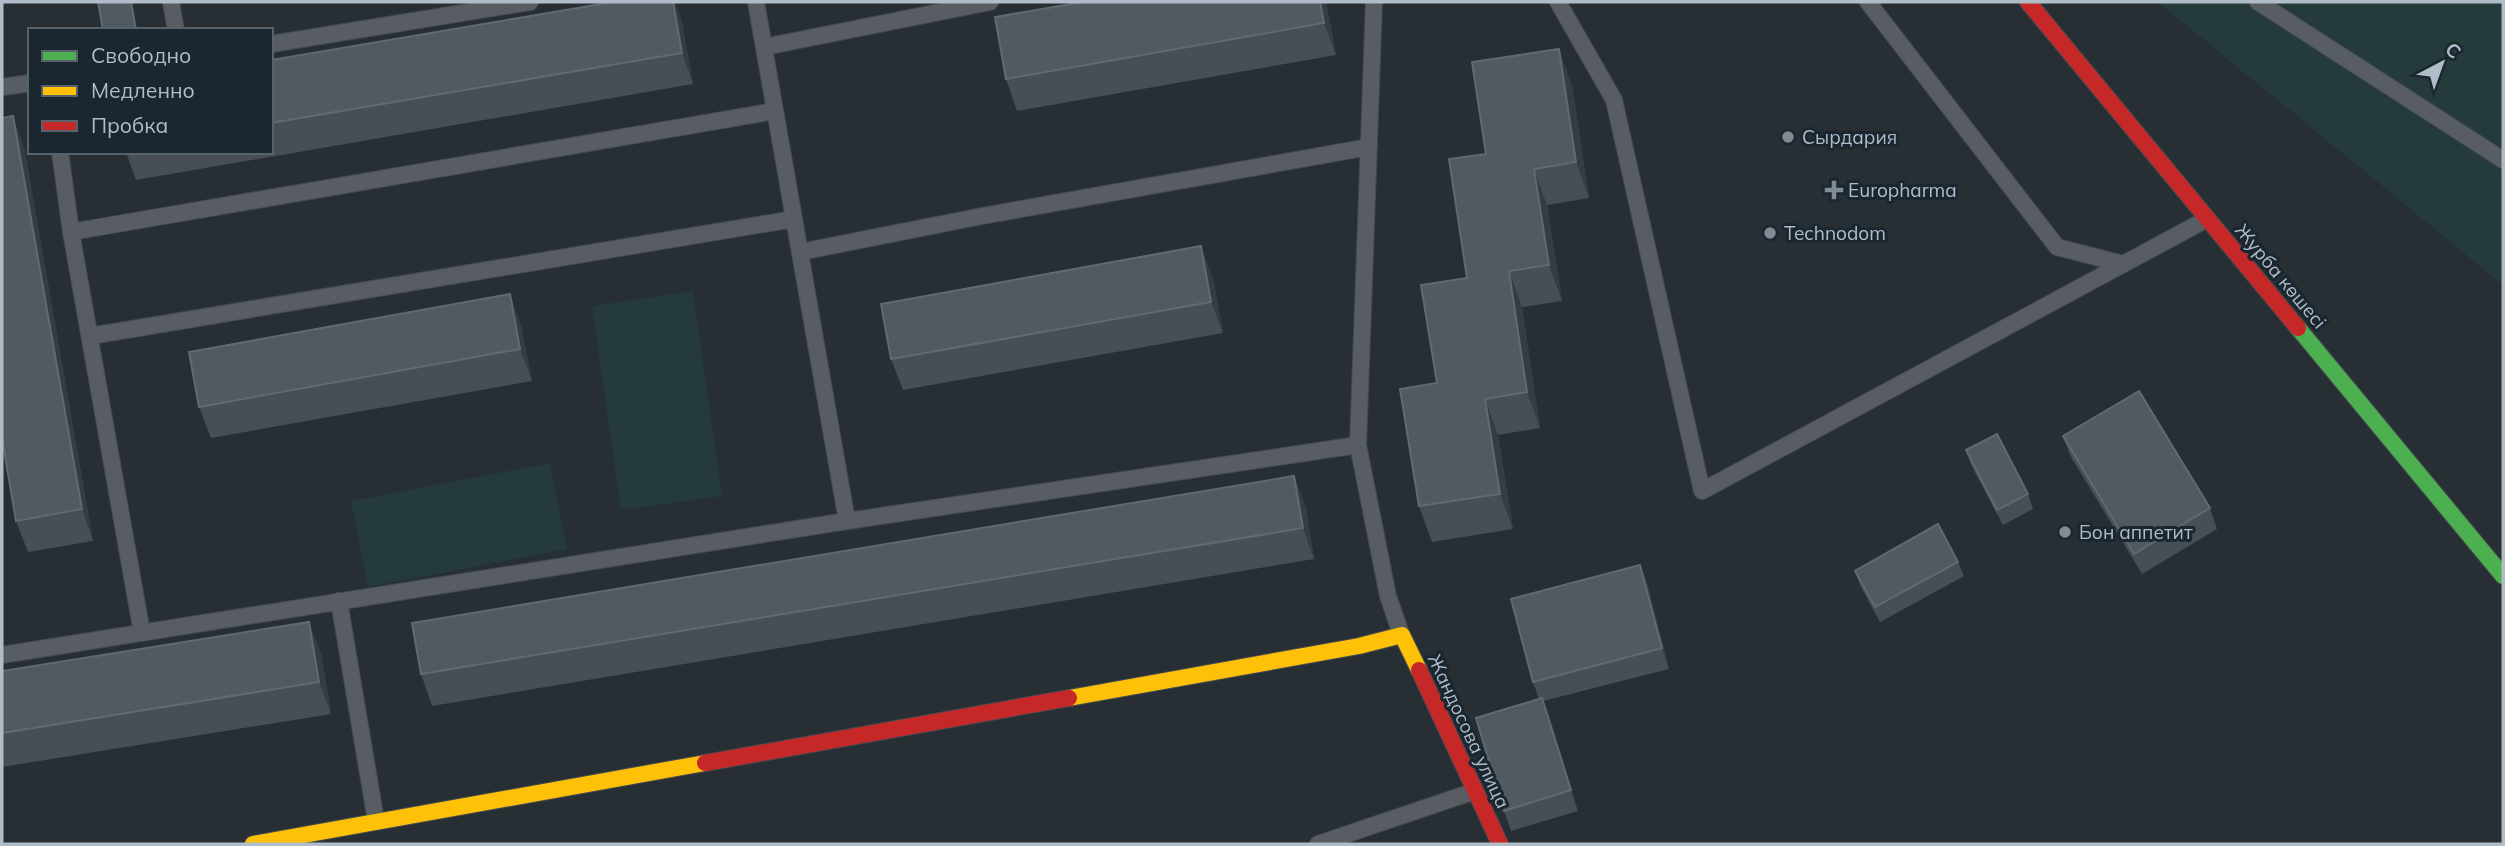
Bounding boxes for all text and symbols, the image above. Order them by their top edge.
legend [28,28,273,154]
north arrow [2407,28,2477,98]
text: С [2440,37,2466,63]
text: Свободно [91,42,191,68]
text: Медленно [91,77,195,103]
text: Пробка [91,112,168,138]
place label: Сырдария [1802,125,1897,149]
marker: Сырдария [1780,129,1796,145]
place label: Europharma [1848,178,1957,202]
marker: Europharma [1826,182,1842,198]
street label: Журба көшесі [2230,219,2332,333]
place label: Technodom [1784,221,1886,245]
marker: Technodom [1762,225,1778,241]
place label: Бон аппетит [2079,520,2193,544]
marker: Бон аппетит [2057,524,2073,540]
street label: Жандосова улица [1423,650,1515,812]

